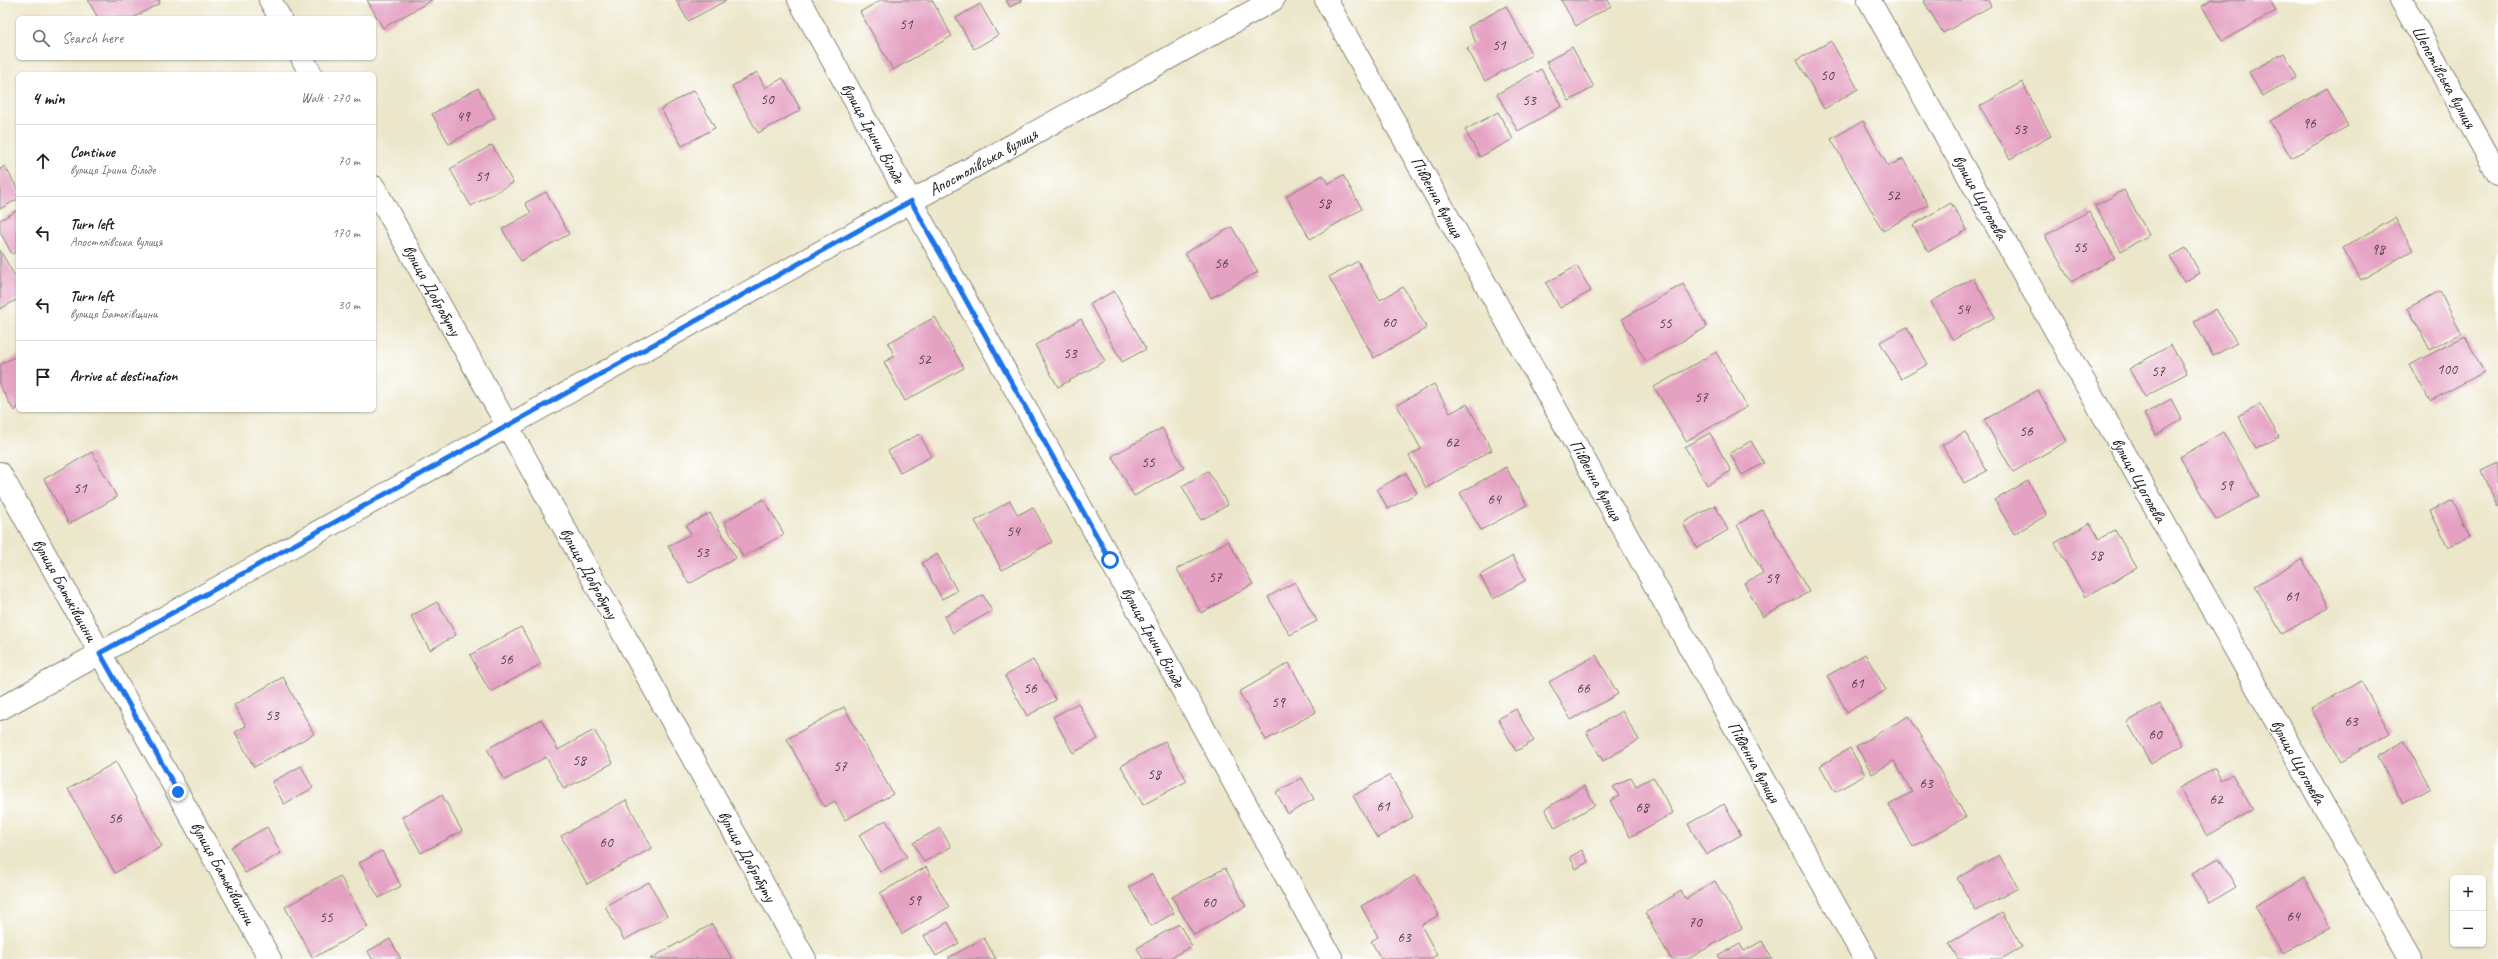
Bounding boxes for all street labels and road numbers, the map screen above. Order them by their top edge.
street label: Шепетівська вулиця [2407,22,2481,133]
street label: вулиця Ірини Вільде [837,79,910,188]
street label: Апостолівська вулиця [925,123,1042,200]
street label: вулиця Щоголєва [1948,151,2013,245]
street label: Південна вулиця [1406,153,1469,243]
street label: вулиця Добробуту [398,241,466,340]
street label: вулиця Щоголєва [2107,434,2172,528]
street label: Південна вулиця [1565,436,1628,526]
street label: вулиця Добробуту [555,524,623,623]
street label: вулиця Батьківщини [28,535,103,647]
street label: вулиця Ірини Вільде [1117,583,1190,692]
street label: вулиця Щоголєва [2266,716,2331,810]
street label: Південна вулиця [1723,718,1786,808]
street label: вулиця Добробуту [713,807,781,906]
street label: вулиця Батьківщини [186,818,261,930]

